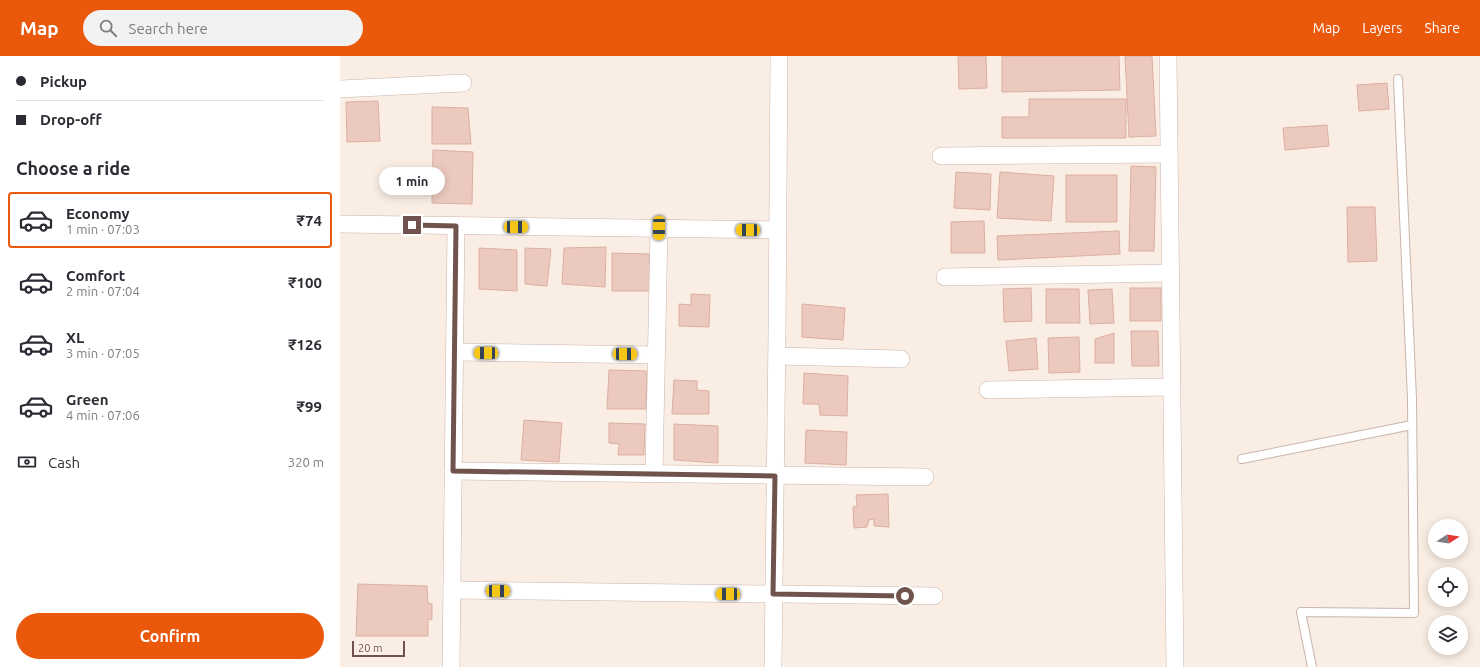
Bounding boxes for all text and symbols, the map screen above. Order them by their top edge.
search box [83,10,363,46]
text: Map [20,17,59,39]
icon: search [97,17,119,39]
text: Search here [129,20,208,37]
text: Map [1313,20,1340,36]
text: Layers [1362,20,1402,36]
text: Share [1424,20,1460,36]
text: Pickup [40,73,87,90]
text: Drop-off [40,111,102,128]
text: Choose a ride [16,158,130,178]
callout: 1 min [379,167,445,195]
text: 1 min [396,174,428,188]
icon: car [18,202,54,238]
text: Economy [66,205,130,222]
text: ₹74 [297,212,322,229]
route end [403,216,421,234]
car [653,216,665,240]
car [504,221,528,233]
text: 1 min · 07:03 [66,222,140,236]
car [736,224,760,236]
icon: car [18,264,54,300]
text: Comfort [66,267,125,284]
text: ₹100 [288,274,322,291]
text: 2 min · 07:04 [66,284,140,298]
icon: car [18,326,54,362]
text: XL [66,329,84,346]
text: ₹126 [288,336,322,353]
text: 3 min · 07:05 [66,346,140,360]
car [474,347,498,359]
car [613,348,637,360]
icon: car [18,388,54,424]
text: Green [66,391,108,408]
text: ₹99 [297,398,322,415]
text: 4 min · 07:06 [66,408,140,422]
icon: cash [16,451,38,473]
text: Cash [48,454,80,471]
text: 320 m [288,455,324,469]
north arrow [1428,519,1468,559]
map controls [1428,519,1468,655]
button: locate [1428,567,1468,607]
car [486,585,510,597]
route start [896,587,914,605]
car [716,588,740,600]
button: Confirm [16,613,324,659]
button: layers [1428,615,1468,655]
scale bar [352,639,405,658]
text: 20 m [358,642,382,654]

